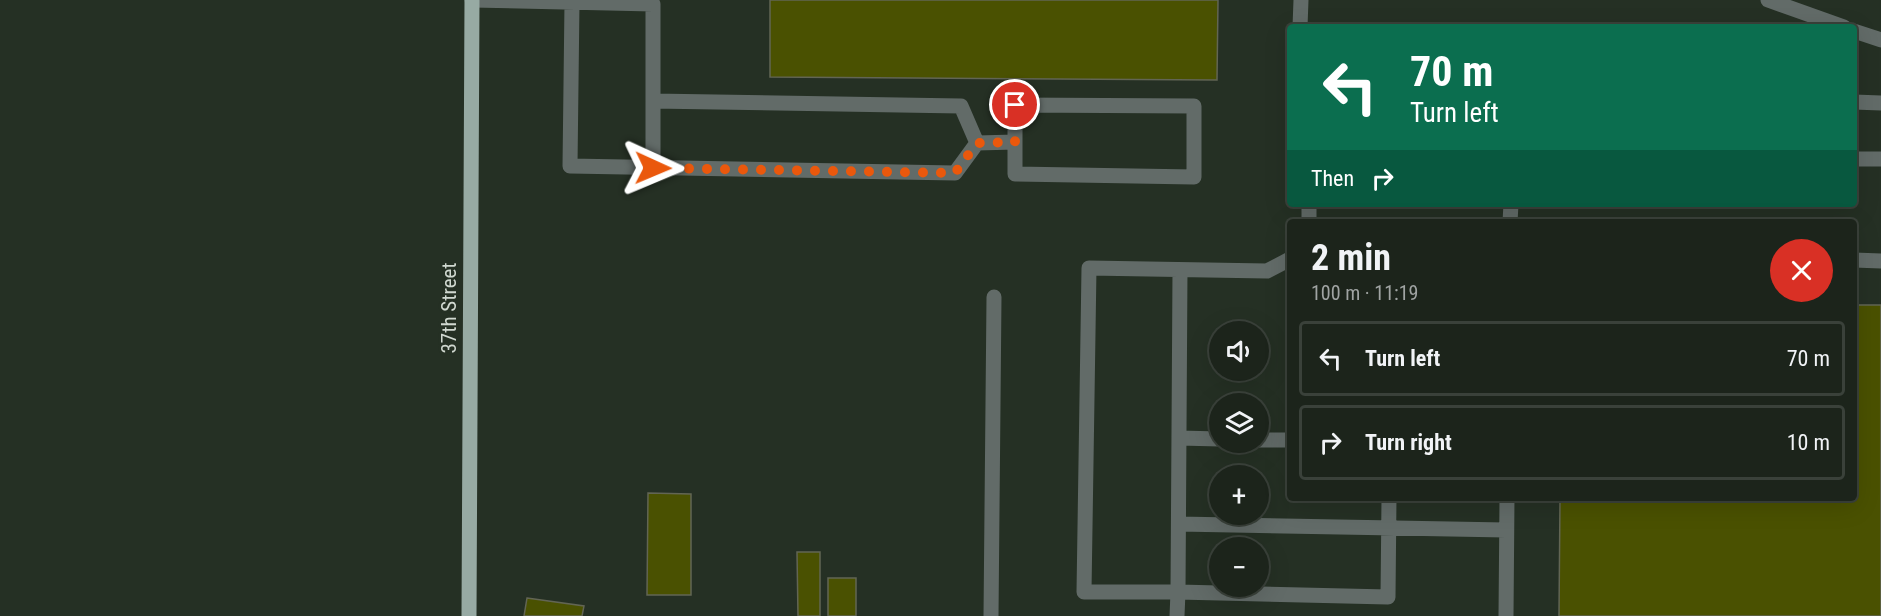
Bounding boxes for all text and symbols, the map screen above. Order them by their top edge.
text: 70 m [1410,47,1493,96]
icon: left [1311,48,1389,126]
pin [989,79,1040,130]
icon: arrive [998,88,1031,121]
text: Turn left [1410,97,1499,129]
position arrow [621,136,685,200]
icon: right [1366,162,1399,195]
text: Then [1311,166,1354,191]
text: 2 min [1311,237,1391,279]
button: close [1770,239,1833,302]
street label: 37th Street [437,262,461,354]
text: 100 m · 11:19 [1311,281,1418,305]
map controls [1209,321,1269,597]
button: sound [1209,321,1269,381]
icon: left [1314,342,1347,375]
text: Turn left [1365,346,1440,371]
text: 70 m [1787,346,1830,371]
button: layers [1209,393,1269,453]
icon: right [1314,426,1347,459]
text: Turn right [1365,430,1452,455]
text: 10 m [1787,430,1830,455]
button: + [1209,465,1269,525]
button: − [1209,537,1269,597]

